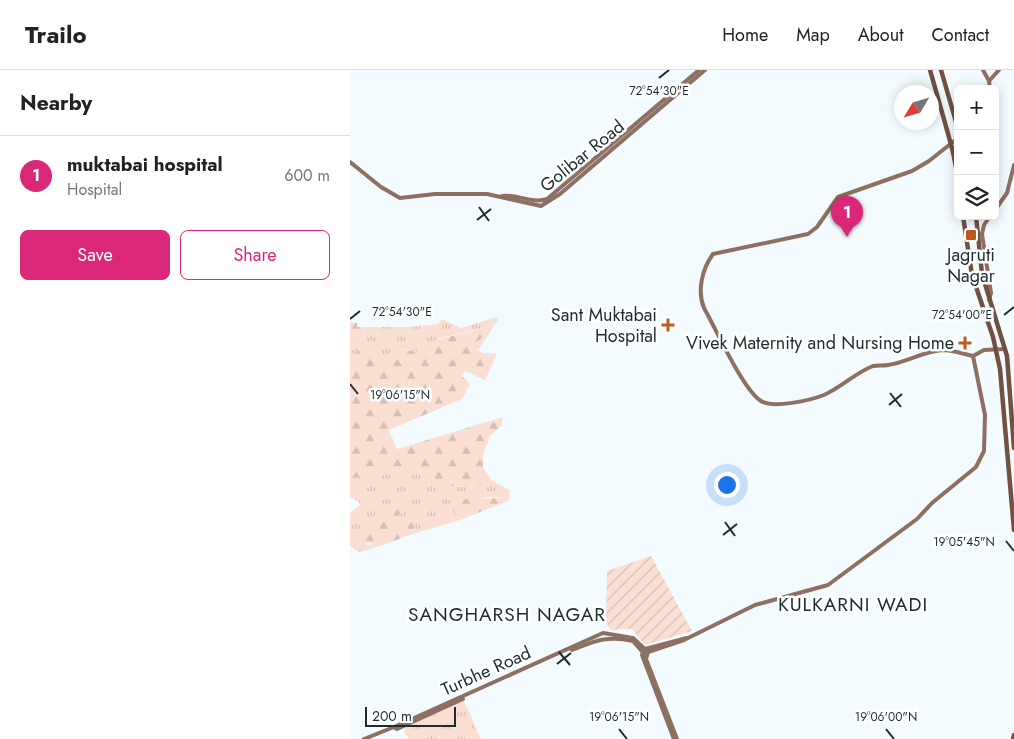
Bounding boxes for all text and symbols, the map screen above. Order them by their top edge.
text: Trailo [25,17,87,52]
text: Home [722,22,768,48]
text: Map [796,22,830,48]
text: About [858,22,903,48]
text: Contact [931,22,989,48]
text: 72°54'30"E [629,82,689,100]
north arrow [894,85,939,130]
map controls [954,85,999,220]
button: + [954,85,999,130]
text: Nearby [20,88,92,118]
street label: Golibar Road [534,114,630,198]
button: − [954,130,999,175]
text: muktabai hospital [67,151,223,178]
text: 1 [32,164,40,187]
text: 600 m [284,164,330,187]
button: layers [954,175,999,220]
text: Hospital [67,178,122,201]
pin: 1 [831,196,863,237]
marker: Jagruti Nagar [964,228,978,242]
button: Save [20,230,170,280]
button: Share [180,230,330,280]
place label: Jagruti Nagar [945,242,996,289]
place label: Sant Muktabai Hospital [551,302,657,349]
text: 72°54'30"E [372,303,432,321]
text: 72°54'00"E [932,306,992,324]
marker: Sant Muktabai Hospital [661,318,675,332]
place label: Vivek Maternity and Nursing Home [686,330,954,356]
marker: Vivek Maternity and Nursing Home [958,336,972,350]
text: 19°06'15"N [370,386,430,404]
your location [714,472,740,498]
text: 19°05'45"N [933,533,995,551]
district label: KULKARNI WADI [778,591,928,618]
district label: SANGHARSH NAGAR [408,601,606,628]
street label: Turbhe Road [437,640,535,702]
scale bar [365,704,456,727]
text: 200 m [372,706,412,726]
text: 19°06'15"N [589,708,649,726]
text: 19°06'00"N [855,708,917,726]

